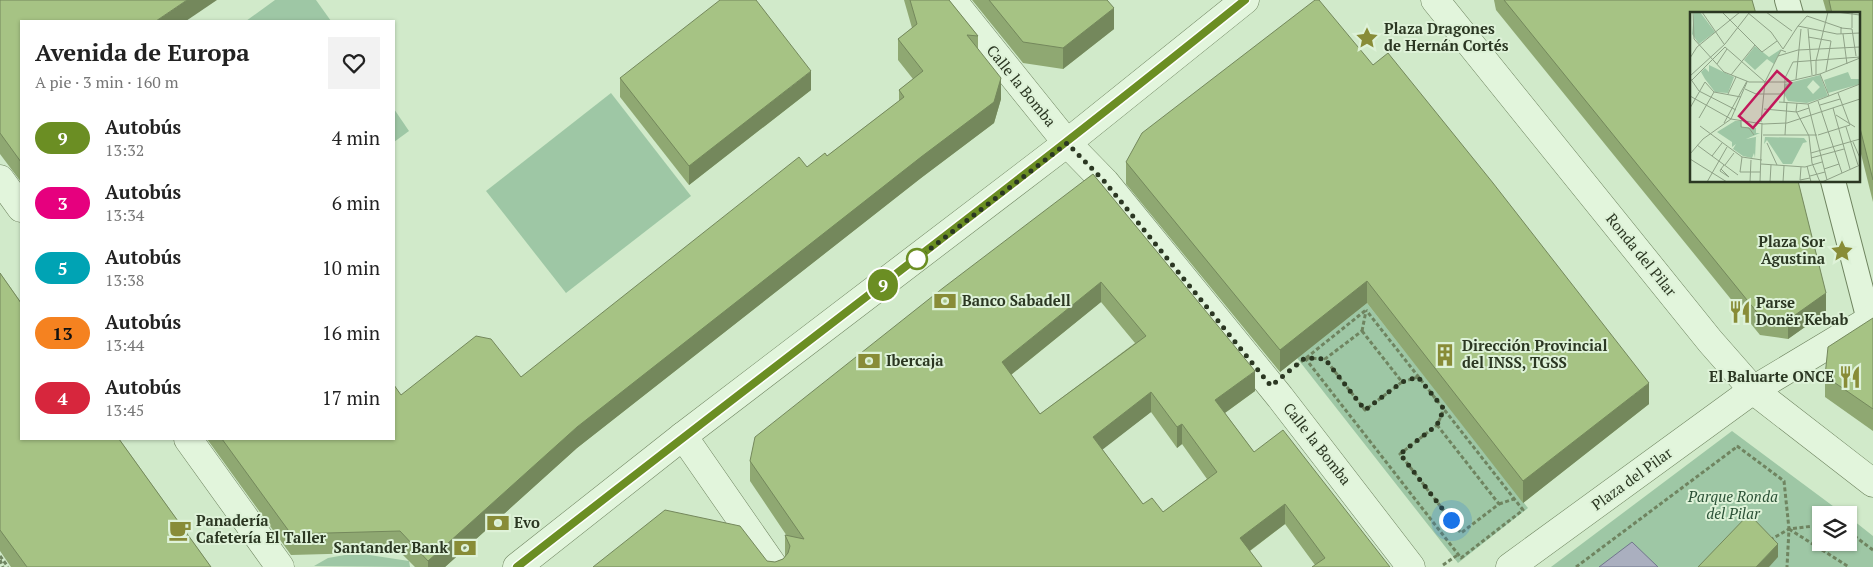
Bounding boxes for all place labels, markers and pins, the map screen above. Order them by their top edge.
place label: Plaza Dragones de Hernán Cortés [1384,18,1509,55]
place icon: Plaza Dragones de Hernán Cortés [1354,25,1380,51]
place label: Plaza Sor Agustina [1758,231,1826,268]
place icon: Plaza Sor Agustina [1829,238,1855,264]
unlabelled marker [906,248,928,270]
bank icon: Banco Sabadell [932,288,958,314]
place label: Banco Sabadell [962,290,1071,310]
place label: Parse Donër Kebab [1756,292,1848,329]
restaurant icon: Parse Donër Kebab [1727,299,1753,325]
place label: Dirección Provincial del INSS, TGSS [1462,335,1607,372]
building icon: Dirección Provincial del INSS, TGSS [1432,342,1458,368]
bank icon: Ibercaja [856,348,882,374]
place label: Ibercaja [886,350,944,370]
restaurant icon: El Baluarte ONCE [1837,364,1863,390]
place label: El Baluarte ONCE [1709,366,1834,386]
place label: Panadería Cafetería El Taller [196,510,326,547]
bank icon: Evo [485,510,511,536]
place label: Evo [514,512,540,532]
cafe icon: Panadería Cafetería El Taller [167,517,193,543]
bank icon: Santander Bank [452,535,478,561]
place label: Santander Bank [334,537,448,557]

